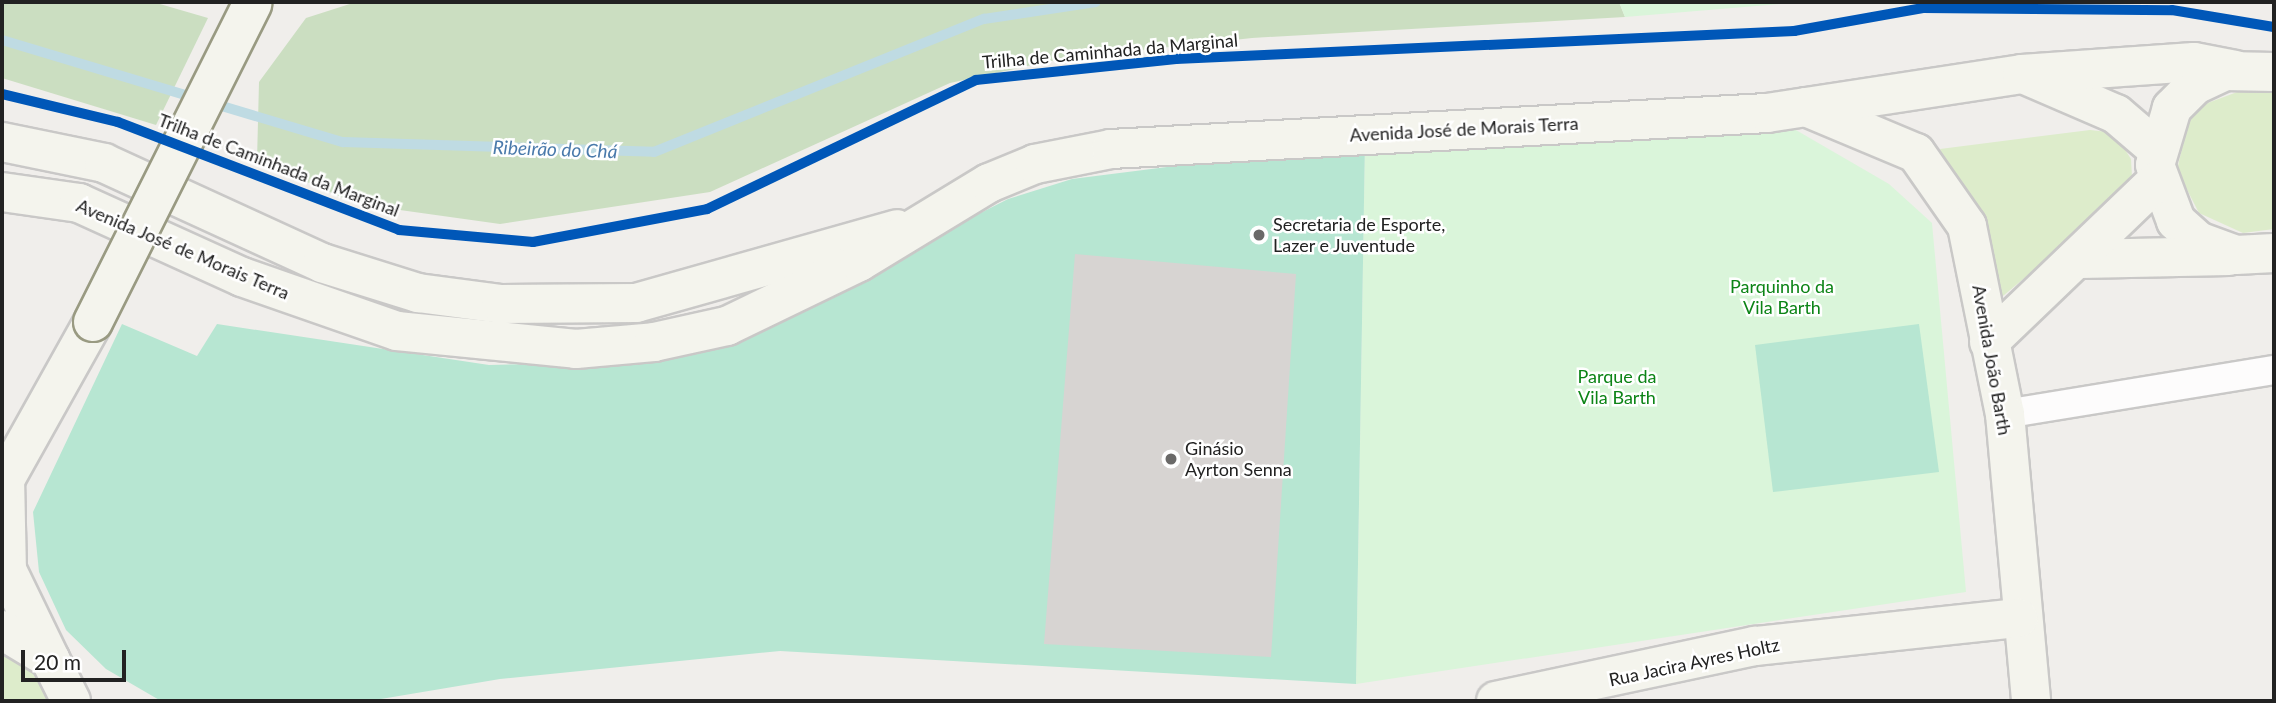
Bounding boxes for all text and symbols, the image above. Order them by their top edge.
street label: Trilha de Caminhada da Marginal [981,29,1239,73]
street label: Trilha de Caminhada da Marginal [155,109,403,221]
street label: Avenida José de Morais Terra [1349,112,1579,146]
water label: Ribeirão do Chá [492,135,618,163]
street label: Avenida José de Morais Terra [73,194,293,304]
place label: Secretaria de Esporte, Lazer e Juventude [1273,214,1445,256]
marker: Secretaria de Esporte, Lazer e Juventude [1251,227,1267,243]
park label: Parquinho da Vila Barth [1730,276,1834,318]
street label: Avenida João Barth [1968,283,2016,437]
park label: Parque da Vila Barth [1578,366,1656,408]
place label: Ginásio Ayrton Senna [1185,438,1292,480]
marker: Ginásio Ayrton Senna [1163,451,1179,467]
street label: Rua Jacira Ayres Holtz [1606,633,1782,691]
scale bar [24,636,130,680]
text: 20 m [34,649,81,674]

